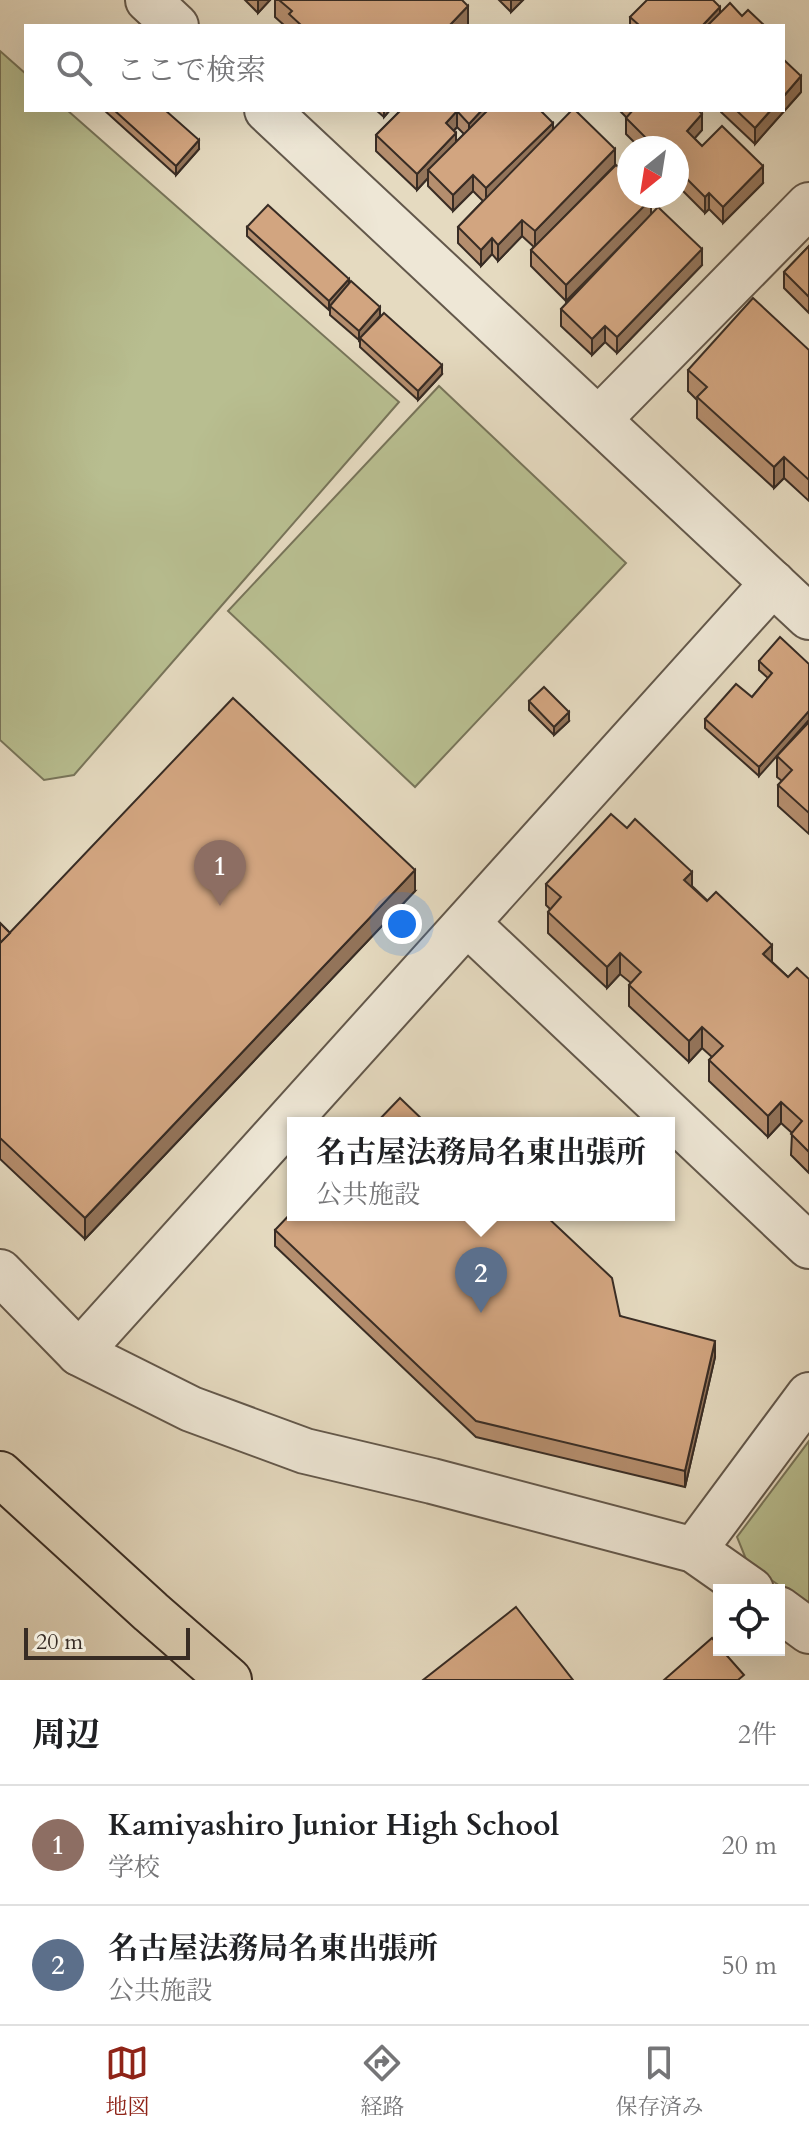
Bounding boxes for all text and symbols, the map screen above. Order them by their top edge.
search box [24,24,785,112]
icon: search [52,46,96,90]
text: ここで検索 [116,50,266,91]
north arrow [617,136,689,208]
pin: 1 [194,840,246,906]
your location [382,904,422,944]
popup [287,1117,675,1221]
text: 名古屋法務局名東出張所 [316,1132,646,1173]
text: 公共施設 [316,1177,420,1212]
pin: 2 [455,1247,507,1313]
map controls [713,1584,785,1656]
button: locate [713,1584,785,1656]
scale bar [24,1624,190,1660]
text: 20 m [36,1627,83,1657]
text: 周辺 [32,1712,100,1758]
text: 2件 [738,1717,777,1752]
text: Kamiyashiro Junior High School [108,1805,559,1846]
text: 1 [51,1828,65,1863]
text: 20 m [721,1828,777,1863]
text: 学校 [108,1850,160,1885]
text: 名古屋法務局名東出張所 [108,1928,438,1969]
text: 2 [51,1948,65,1983]
text: 50 m [721,1948,777,1983]
text: 公共施設 [108,1973,212,2008]
tab: 地図 [105,2041,150,2122]
tab: 経路 [360,2041,405,2122]
tab: 保存済み [615,2041,704,2122]

